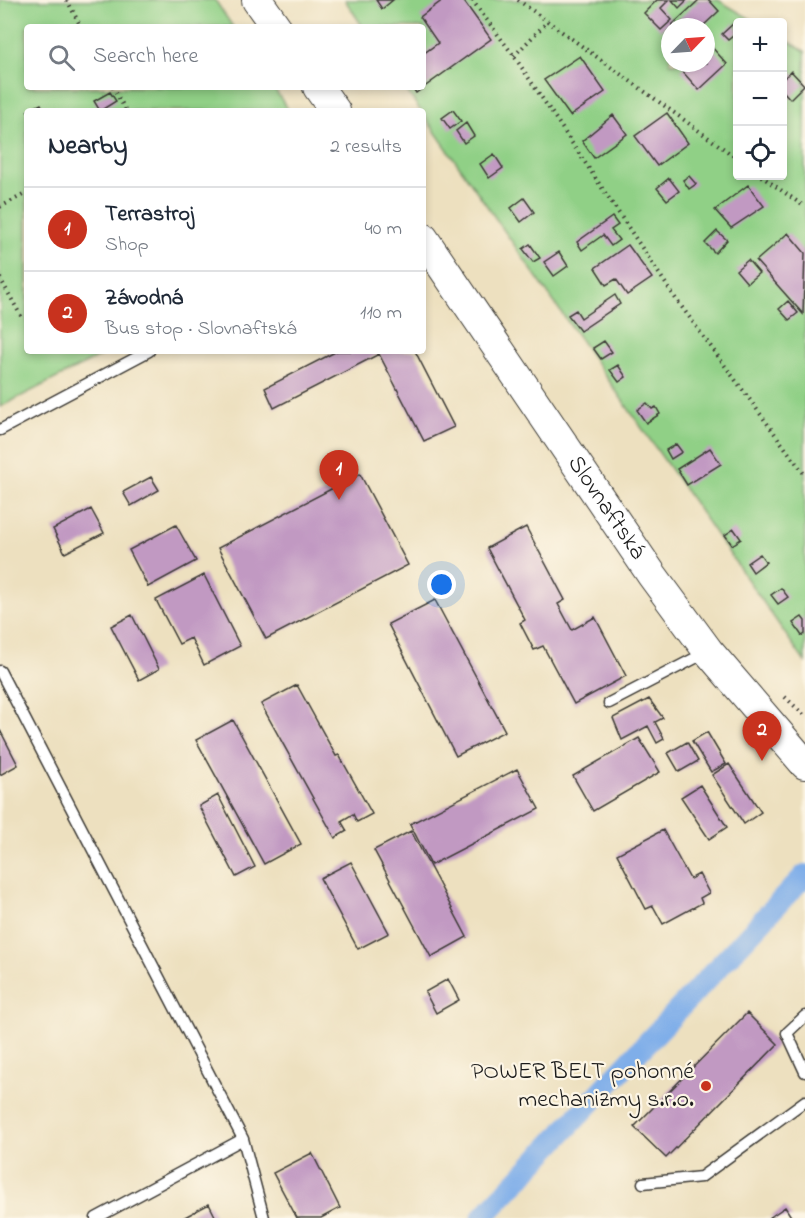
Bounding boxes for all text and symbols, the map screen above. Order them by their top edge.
north arrow [661,18,715,72]
map controls [733,18,787,180]
button: + [733,18,787,72]
search box [24,24,426,90]
icon: search [45,41,78,74]
text: Search here [93,41,198,73]
button: − [733,72,787,126]
button: locate [733,126,787,180]
text: Nearby [48,128,127,166]
text: 2 results [330,133,402,162]
text: Terrastroj [105,199,194,231]
text: 1 [64,215,71,244]
text: 40 m [365,215,402,244]
text: Shop [105,231,149,260]
text: Závodná [105,283,183,315]
text: 2 [63,299,72,328]
text: 110 m [360,299,402,328]
text: Bus stop · Slovnaftská [105,315,297,344]
street label: Slovnaftská [558,449,654,567]
pin: 1 [320,450,358,500]
your location [427,570,456,599]
pin: 2 [742,712,782,761]
place label: POWER BELT pohonné mechanizmy s.r.o. [471,1055,694,1119]
marker: POWER BELT pohonné mechanizmy s.r.o. [699,1079,713,1093]

